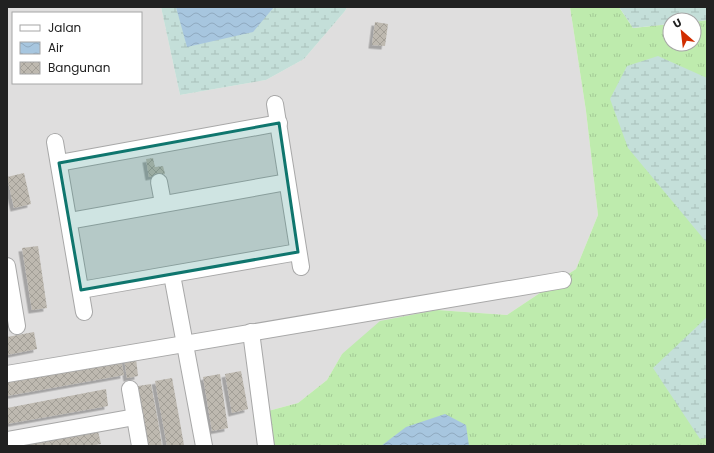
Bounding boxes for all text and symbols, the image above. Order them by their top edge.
legend [12,12,142,84]
north arrow [662,12,702,52]
text: U [670,14,685,32]
text: Jalan [48,19,81,36]
text: Air [48,39,64,56]
text: Bangunan [48,59,110,76]

